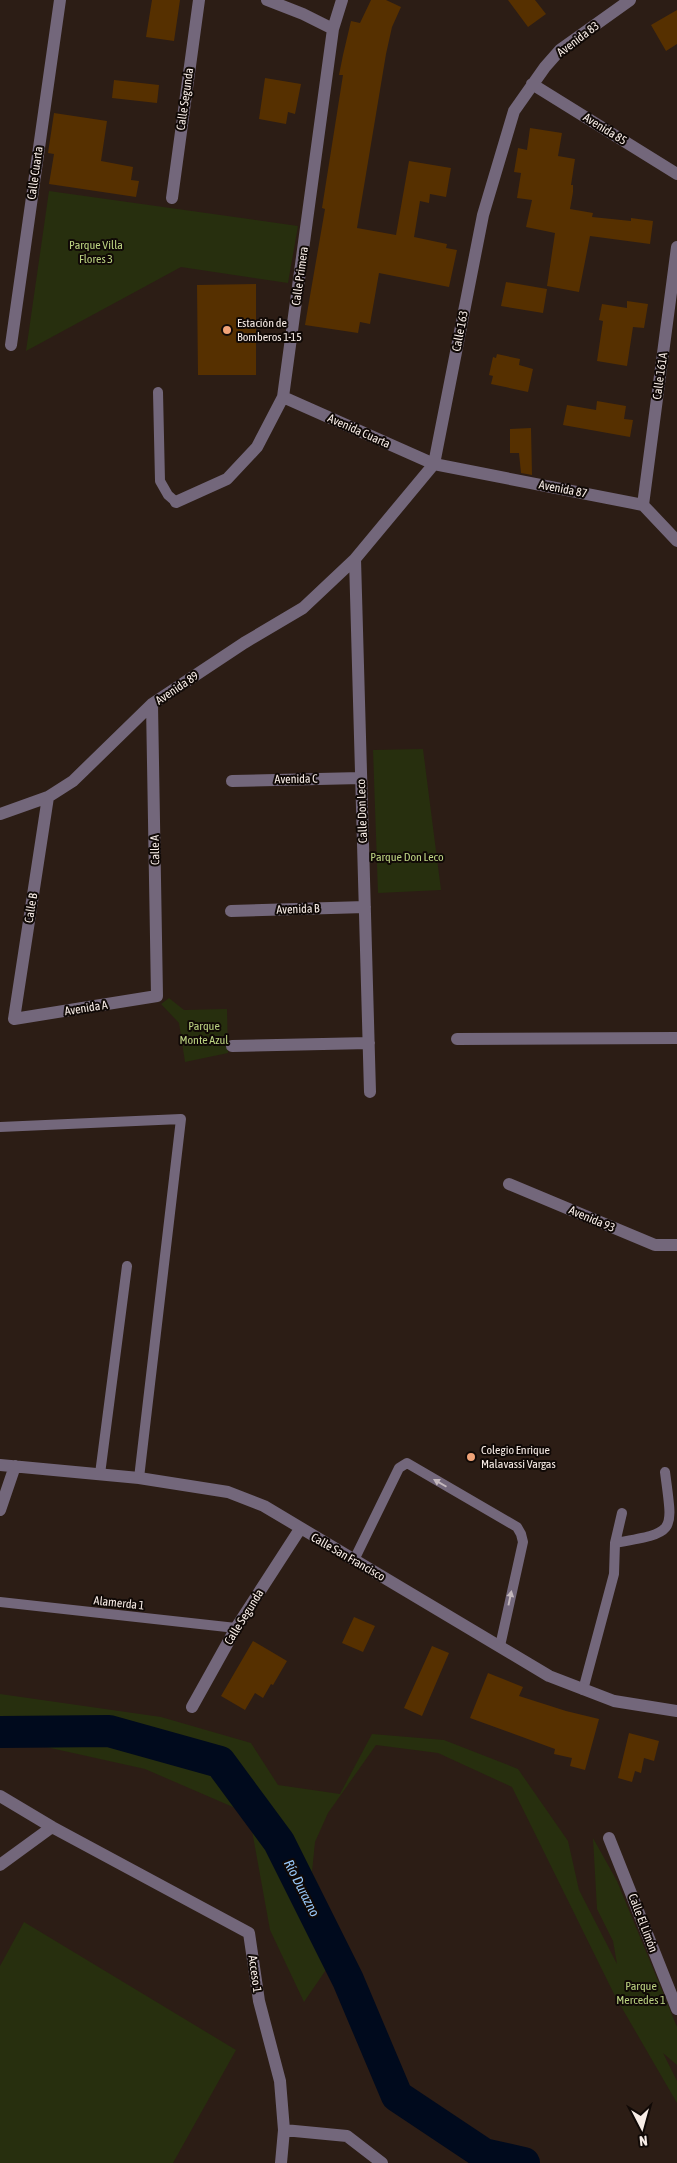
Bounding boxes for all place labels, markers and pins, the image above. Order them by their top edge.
place label: Estación de Bomberos 1-15 [237,316,302,344]
marker: Estación de Bomberos 1-15 [221,324,233,336]
place label: Colegio Enrique Malavassi Vargas [481,1443,556,1471]
marker: Colegio Enrique Malavassi Vargas [465,1451,477,1463]

